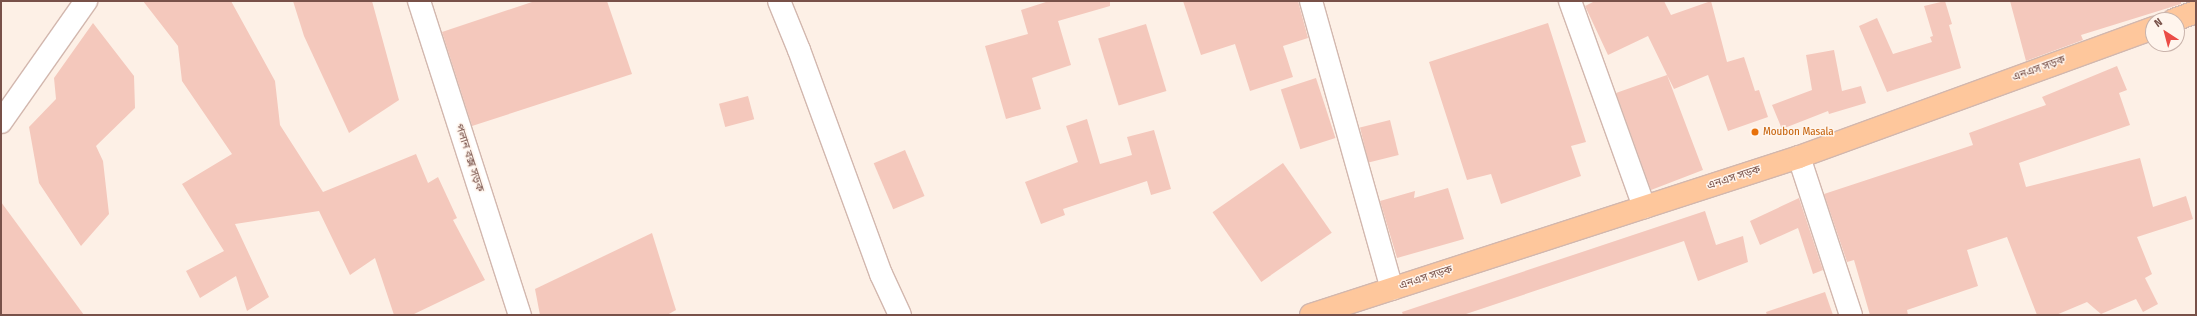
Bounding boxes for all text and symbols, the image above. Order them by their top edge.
north arrow [2145,12,2185,52]
text: N [2152,15,2165,30]
street label: এনএস সড়ক [2011,53,2067,85]
street label: পলান বক্স সড়ক [452,122,486,194]
place label: Moubon Masala [1763,125,1834,139]
marker: Moubon Masala [1750,127,1760,137]
street label: এনএস সড়ক [1705,163,1763,193]
street label: এনএস সড়ক [1397,263,1455,293]

